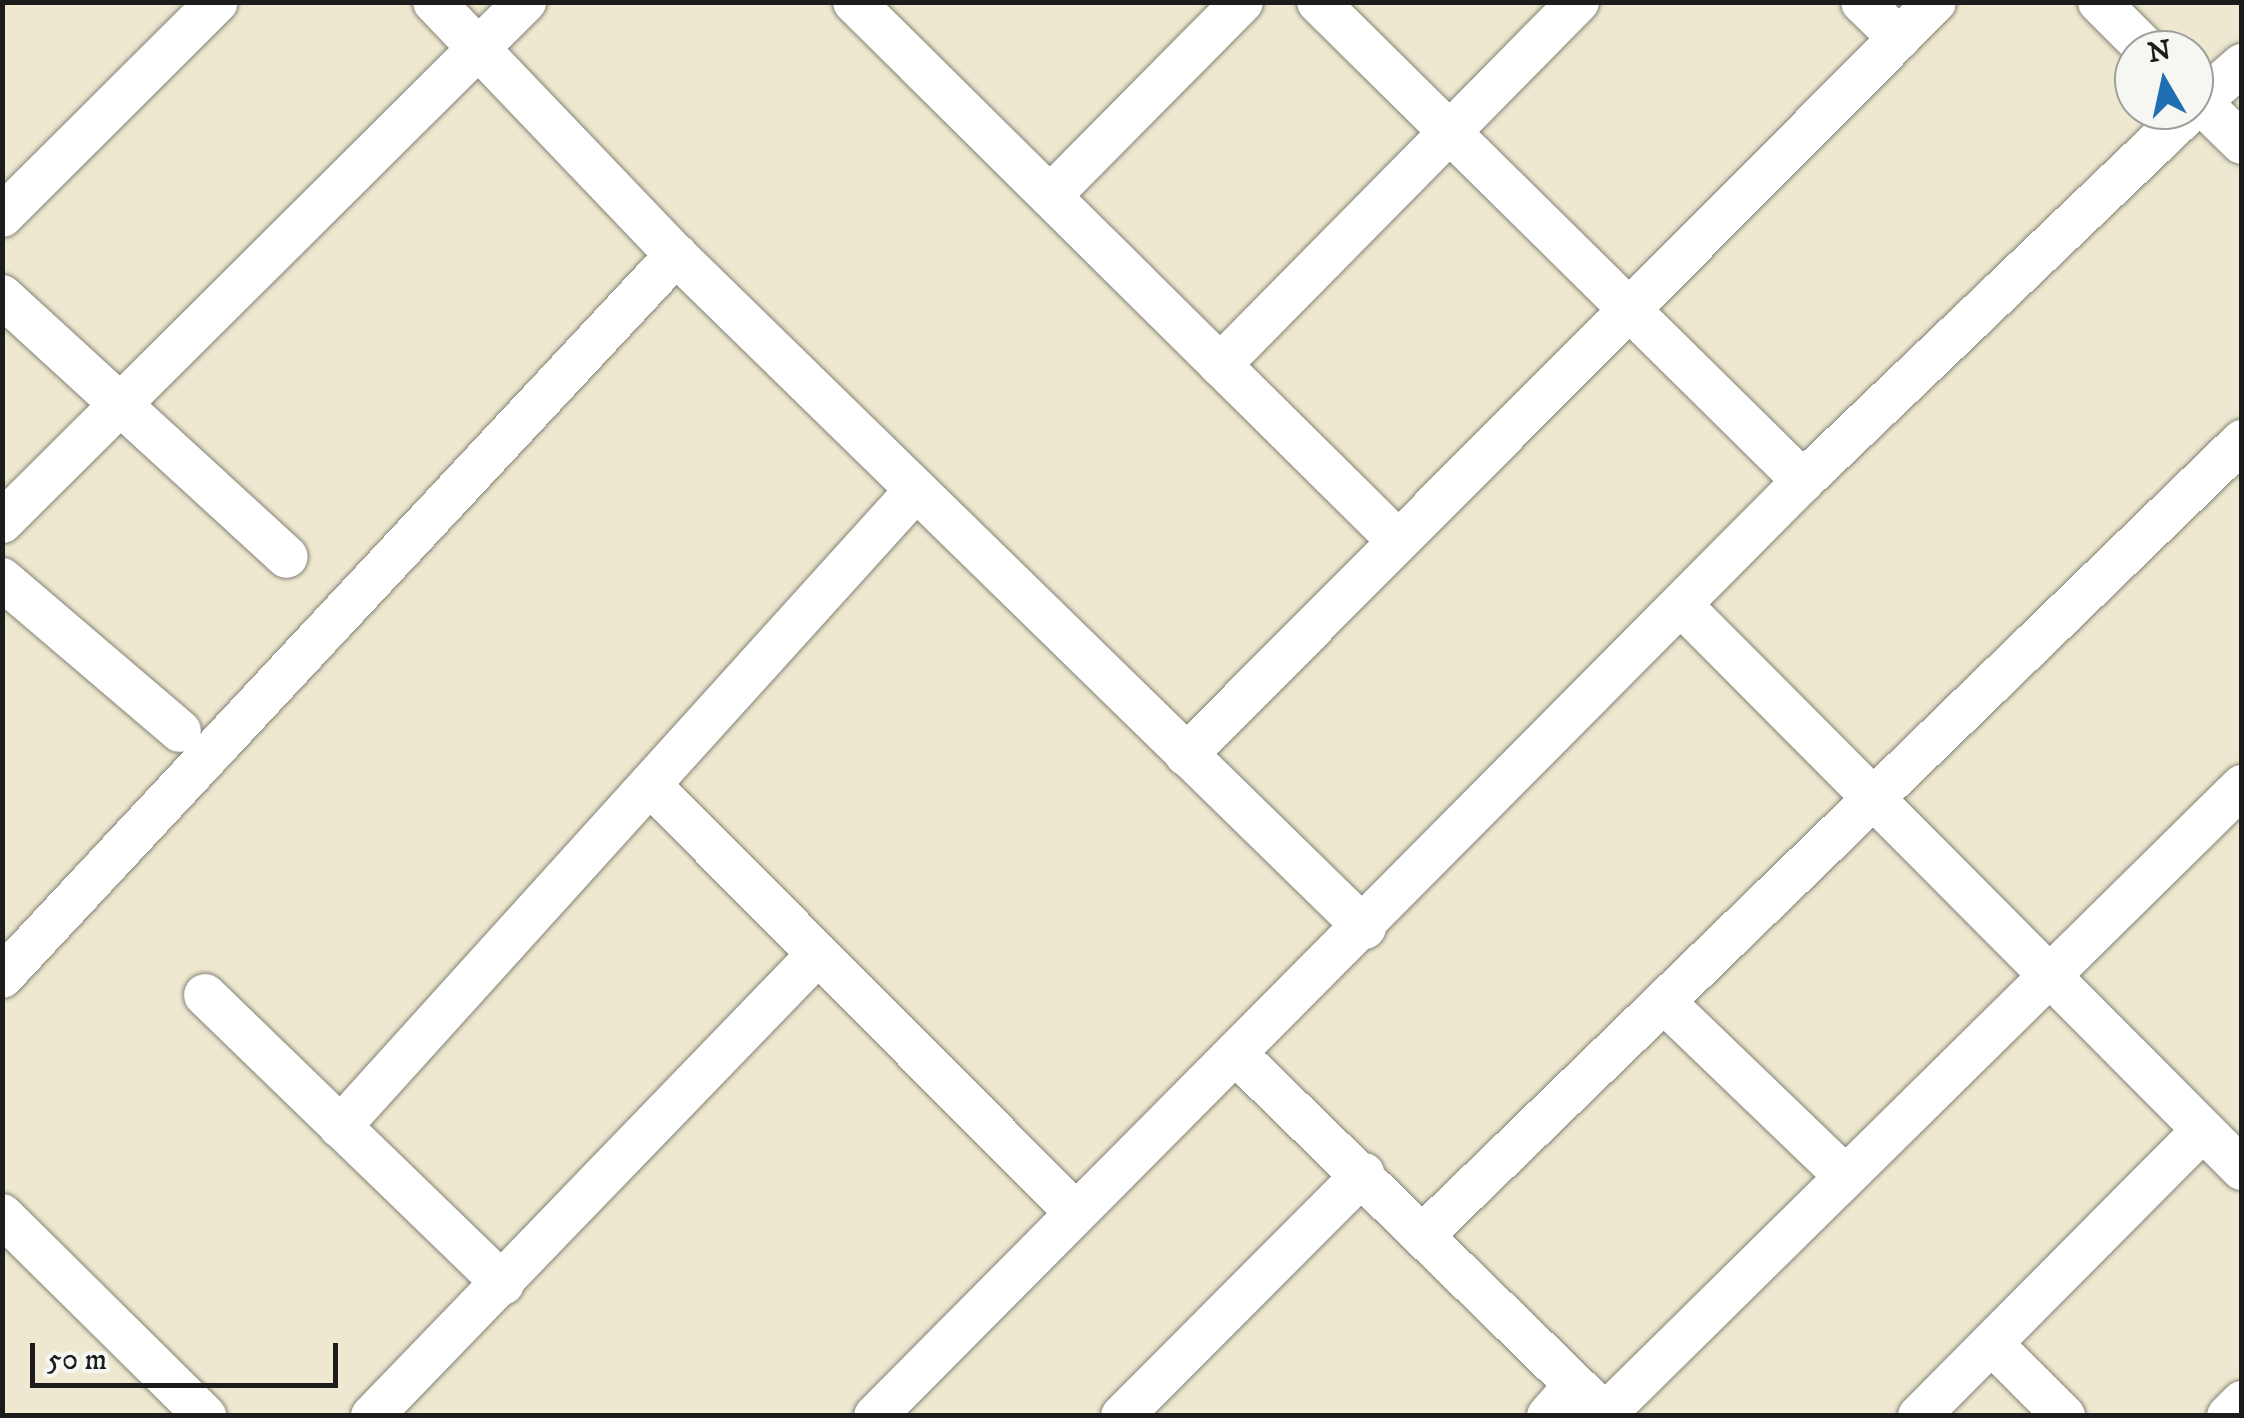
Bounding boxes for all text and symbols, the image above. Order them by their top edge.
north arrow [2114,30,2214,130]
text: N [2145,33,2174,71]
scale bar [35,1323,342,1385]
text: 50 m [47,1342,107,1379]

